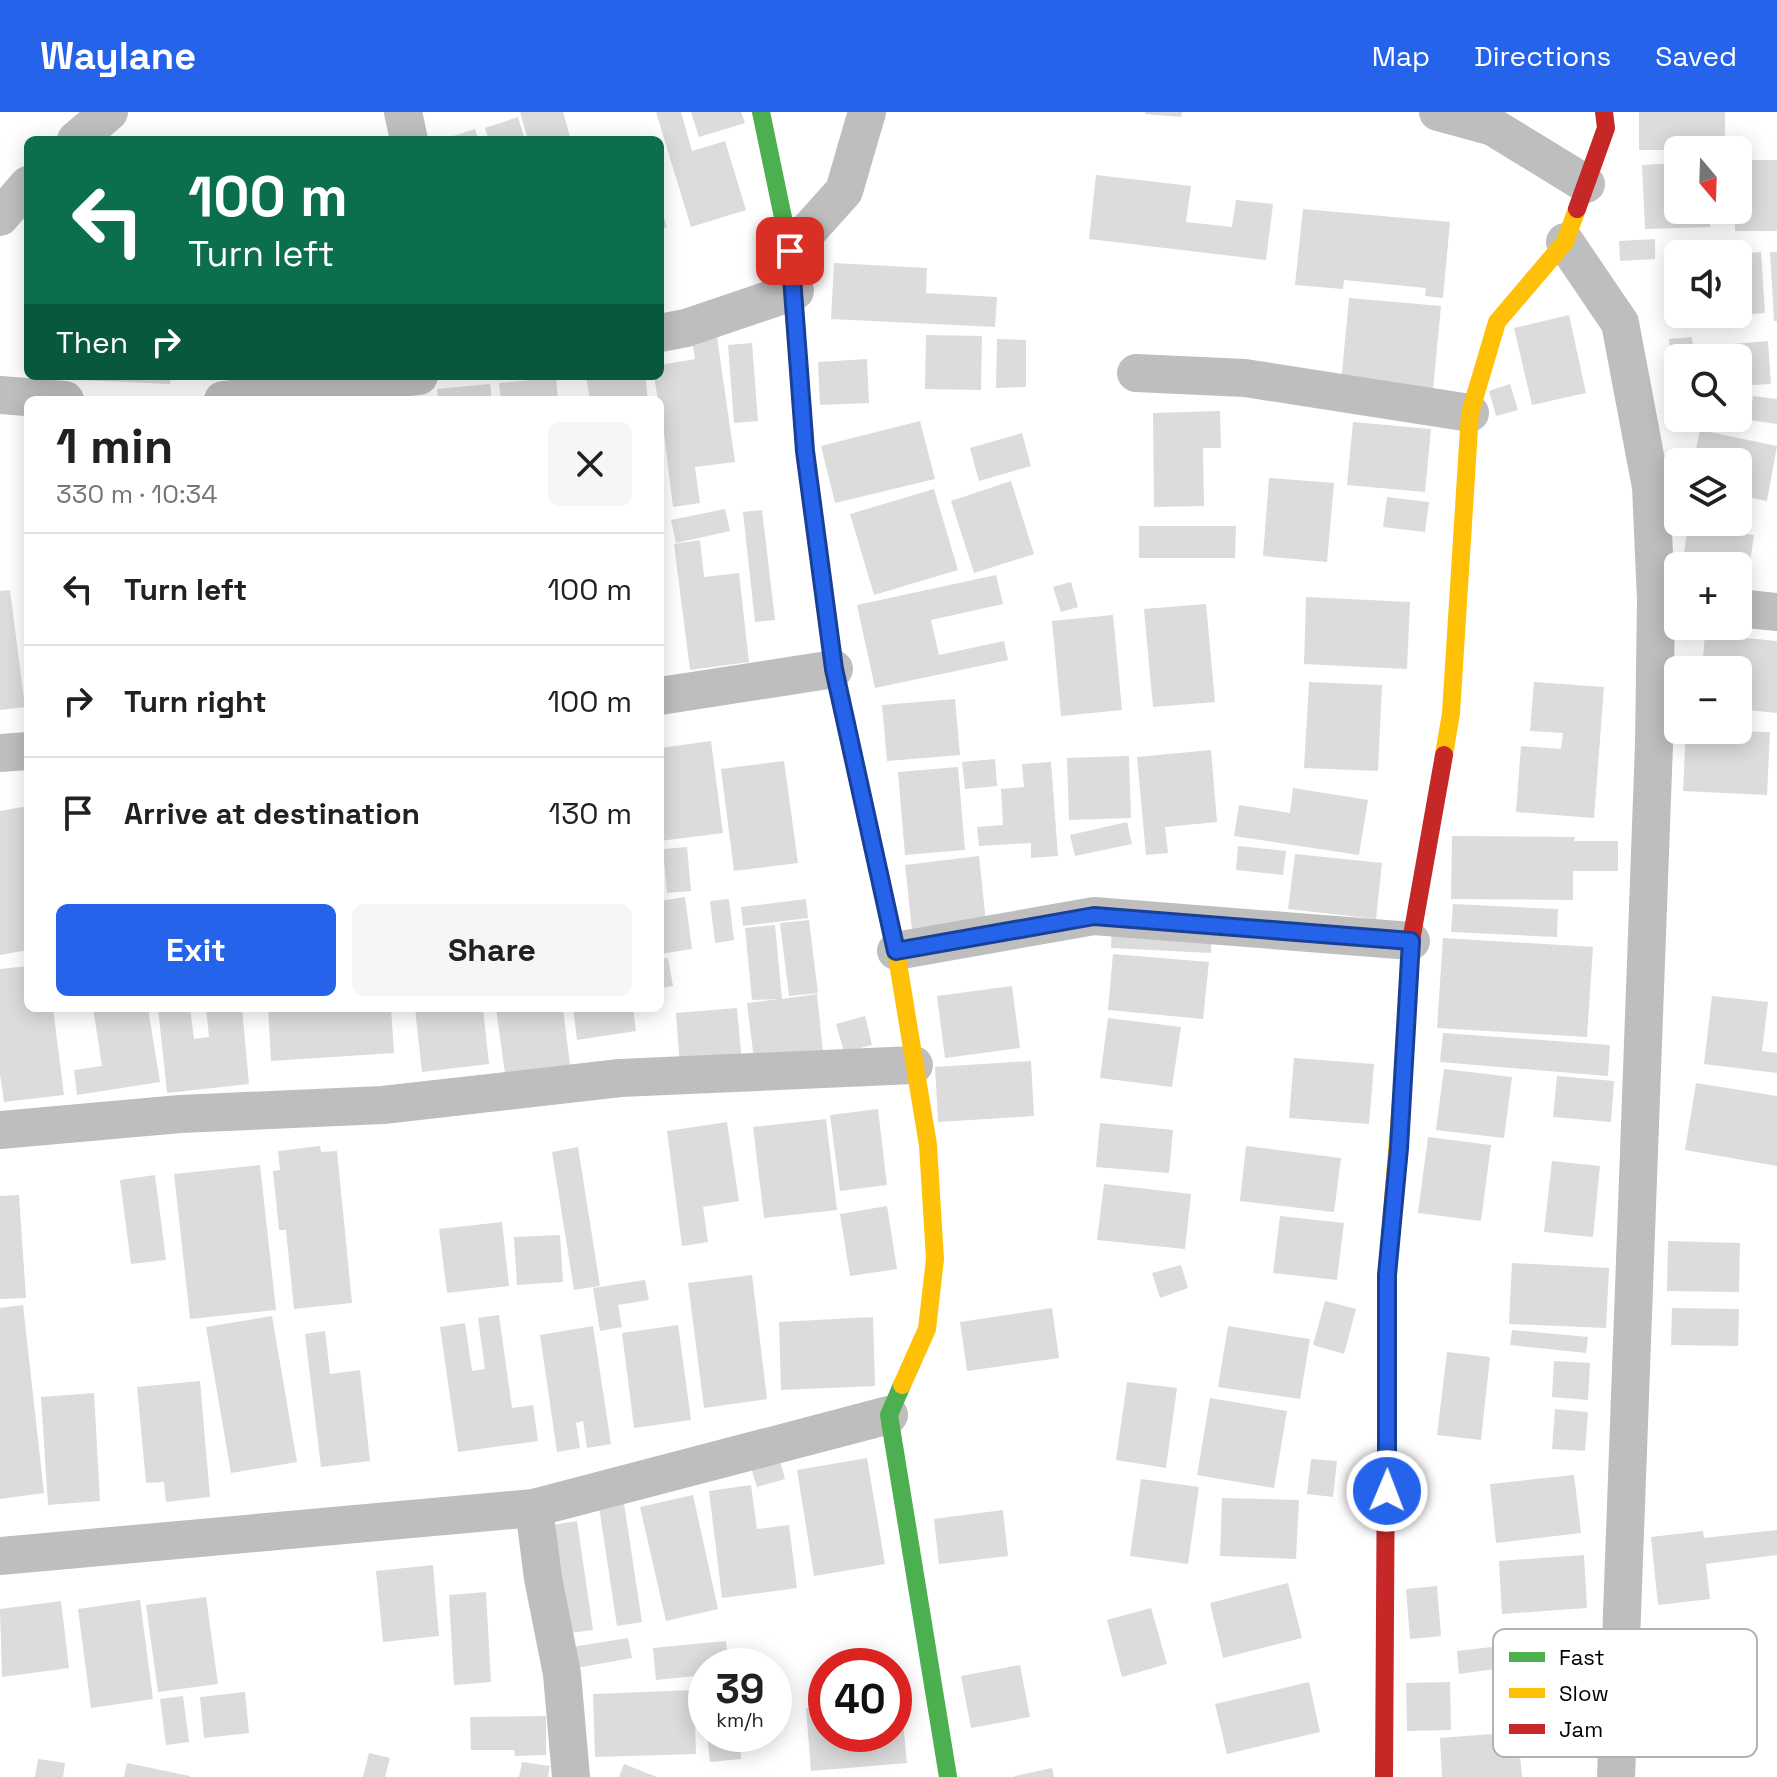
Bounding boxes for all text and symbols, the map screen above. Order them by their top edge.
text: Waylane [40,32,196,80]
text: Map [1372,38,1430,74]
text: Directions [1474,38,1611,74]
text: Saved [1655,38,1737,74]
north arrow [1664,136,1752,224]
map controls [1664,136,1752,744]
text: 100 m [188,161,348,232]
icon: left [56,168,160,272]
pin [756,217,824,285]
icon: arrive [768,229,812,273]
text: Turn left [188,231,335,277]
button: sound [1664,240,1752,328]
icon: right [144,320,188,364]
text: Then [56,323,128,362]
button: search [1664,344,1752,432]
text: 1 min [56,416,173,477]
button: close [548,422,632,506]
button: layers [1664,448,1752,536]
text: 330 m · 10:34 [56,477,217,511]
button: + [1664,552,1752,640]
icon: left [56,567,100,611]
text: Turn left [124,570,247,609]
text: 100 m [547,570,632,609]
button: − [1664,656,1752,744]
icon: right [56,679,100,723]
text: Turn right [124,682,267,721]
text: 100 m [547,682,632,721]
icon: arrive [56,791,100,835]
text: Arrive at destination [124,794,420,833]
text: 130 m [549,794,632,833]
button: Exit [56,904,336,996]
button: Share [352,904,632,996]
position arrow [1345,1449,1429,1533]
legend [1493,1629,1757,1757]
text: Fast [1559,1643,1605,1671]
speed limit sign: 40 [808,1648,912,1752]
text: 39 [715,1664,765,1715]
text: Slow [1559,1679,1609,1707]
text: km/h [716,1707,764,1733]
text: Jam [1559,1715,1603,1743]

